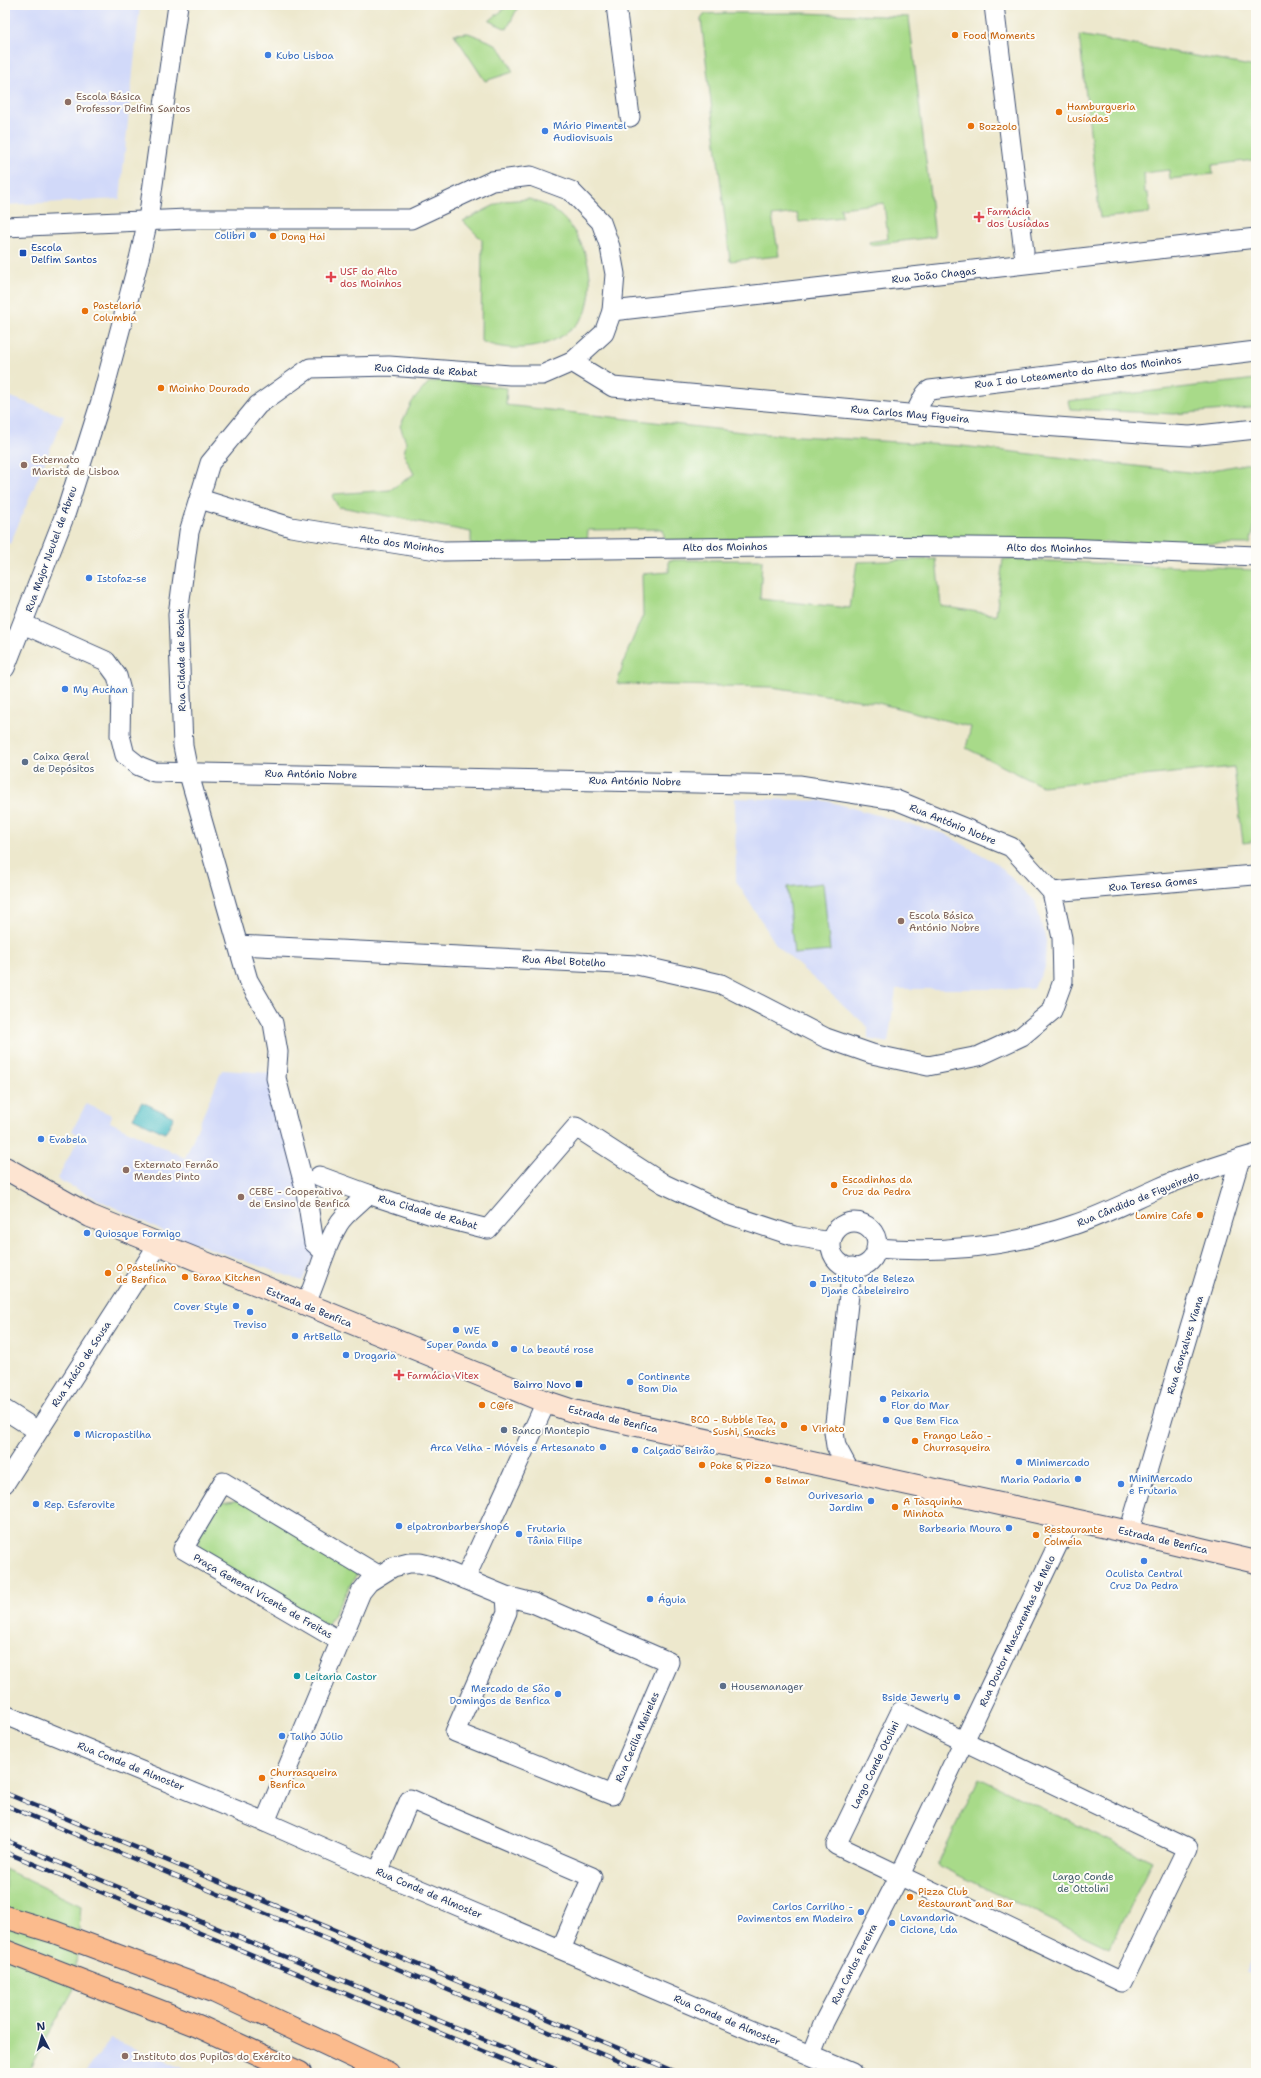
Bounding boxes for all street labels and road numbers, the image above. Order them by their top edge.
street label: Rua João Chagas [891,264,977,286]
street label: Rua I do Loteamento do Alto dos Moinhos [974,353,1182,391]
street label: Rua Cidade de Rabat [374,361,478,379]
street label: Rua Carlos May Figueira [850,402,971,426]
street label: Rua Major Neutel de Abreu [22,484,80,614]
street label: Alto dos Moinhos [359,532,445,556]
street label: Alto dos Moinhos [682,540,768,554]
street label: Alto dos Moinhos [1006,541,1092,555]
street label: Rua Cidade de Rabat [174,608,188,712]
street label: Rua António Nobre [265,767,358,781]
street label: Rua António Nobre [589,774,682,788]
street label: Rua António Nobre [908,801,999,847]
street label: Rua Teresa Gomes [1108,874,1198,894]
street label: Rua Abel Botelho [522,952,606,970]
street label: Rua Cândido de Figueiredo [1075,1169,1201,1229]
street label: Rua Cidade de Rabat [377,1192,479,1232]
street label: Estrada de Benfica [264,1284,355,1330]
street label: Rua Gonçalves Viana [1164,1293,1206,1396]
street label: Rua Inácio de Sousa [48,1318,114,1409]
street label: Estrada de Benfica [567,1402,660,1436]
street label: Estrada de Benfica [1117,1523,1210,1557]
street label: Praça General Vicente de Freitas [191,1551,335,1641]
street label: Rua Doutor Mascarenhas de Melo [976,1553,1058,1709]
street label: Rua Cecília Meireles [612,1690,662,1784]
street label: Largo Conde Otolini [848,1719,902,1811]
street label: Rua Conde de Almoster [76,1739,187,1794]
street label: Rua Conde de Almoster [374,1865,484,1921]
street label: Rua Carlos Pereira [828,1921,880,2007]
street label: Rua Conde de Almoster [672,1992,782,2048]

